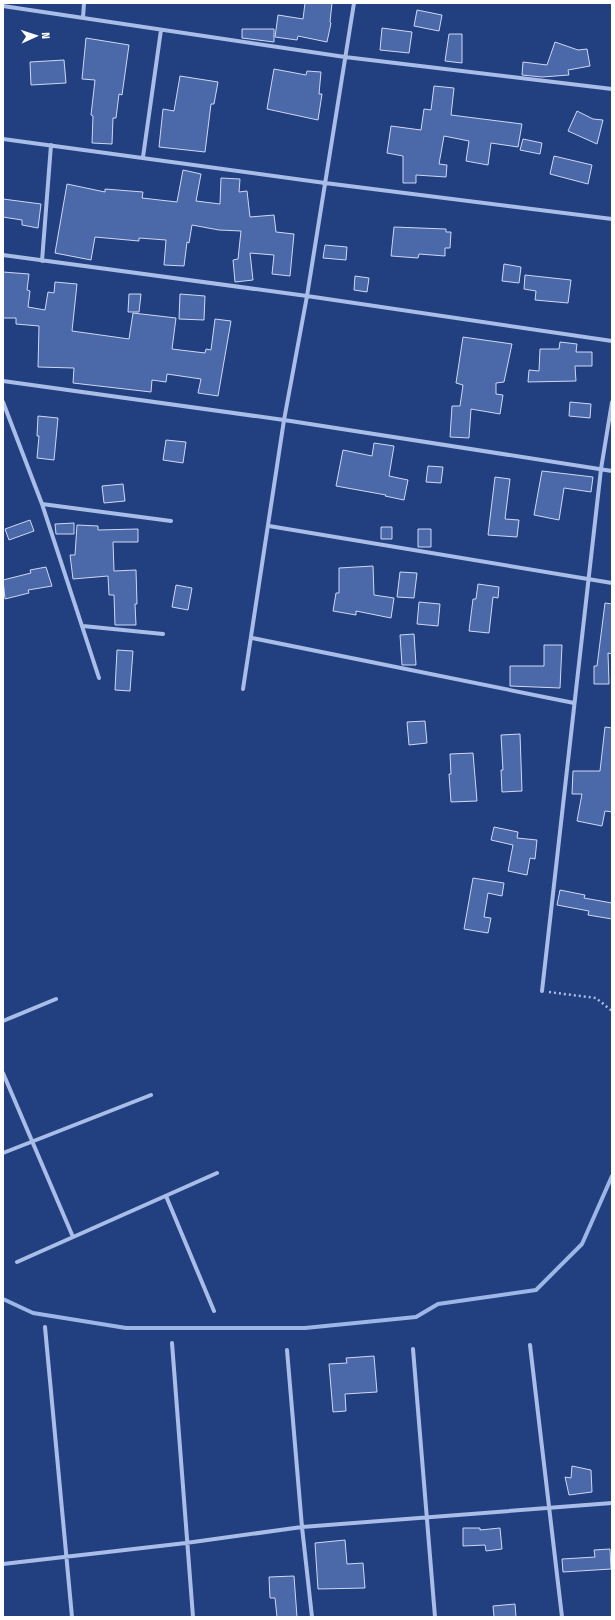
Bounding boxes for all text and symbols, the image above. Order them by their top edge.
north arrow [16,16,56,56]
text: N [39,32,52,39]

